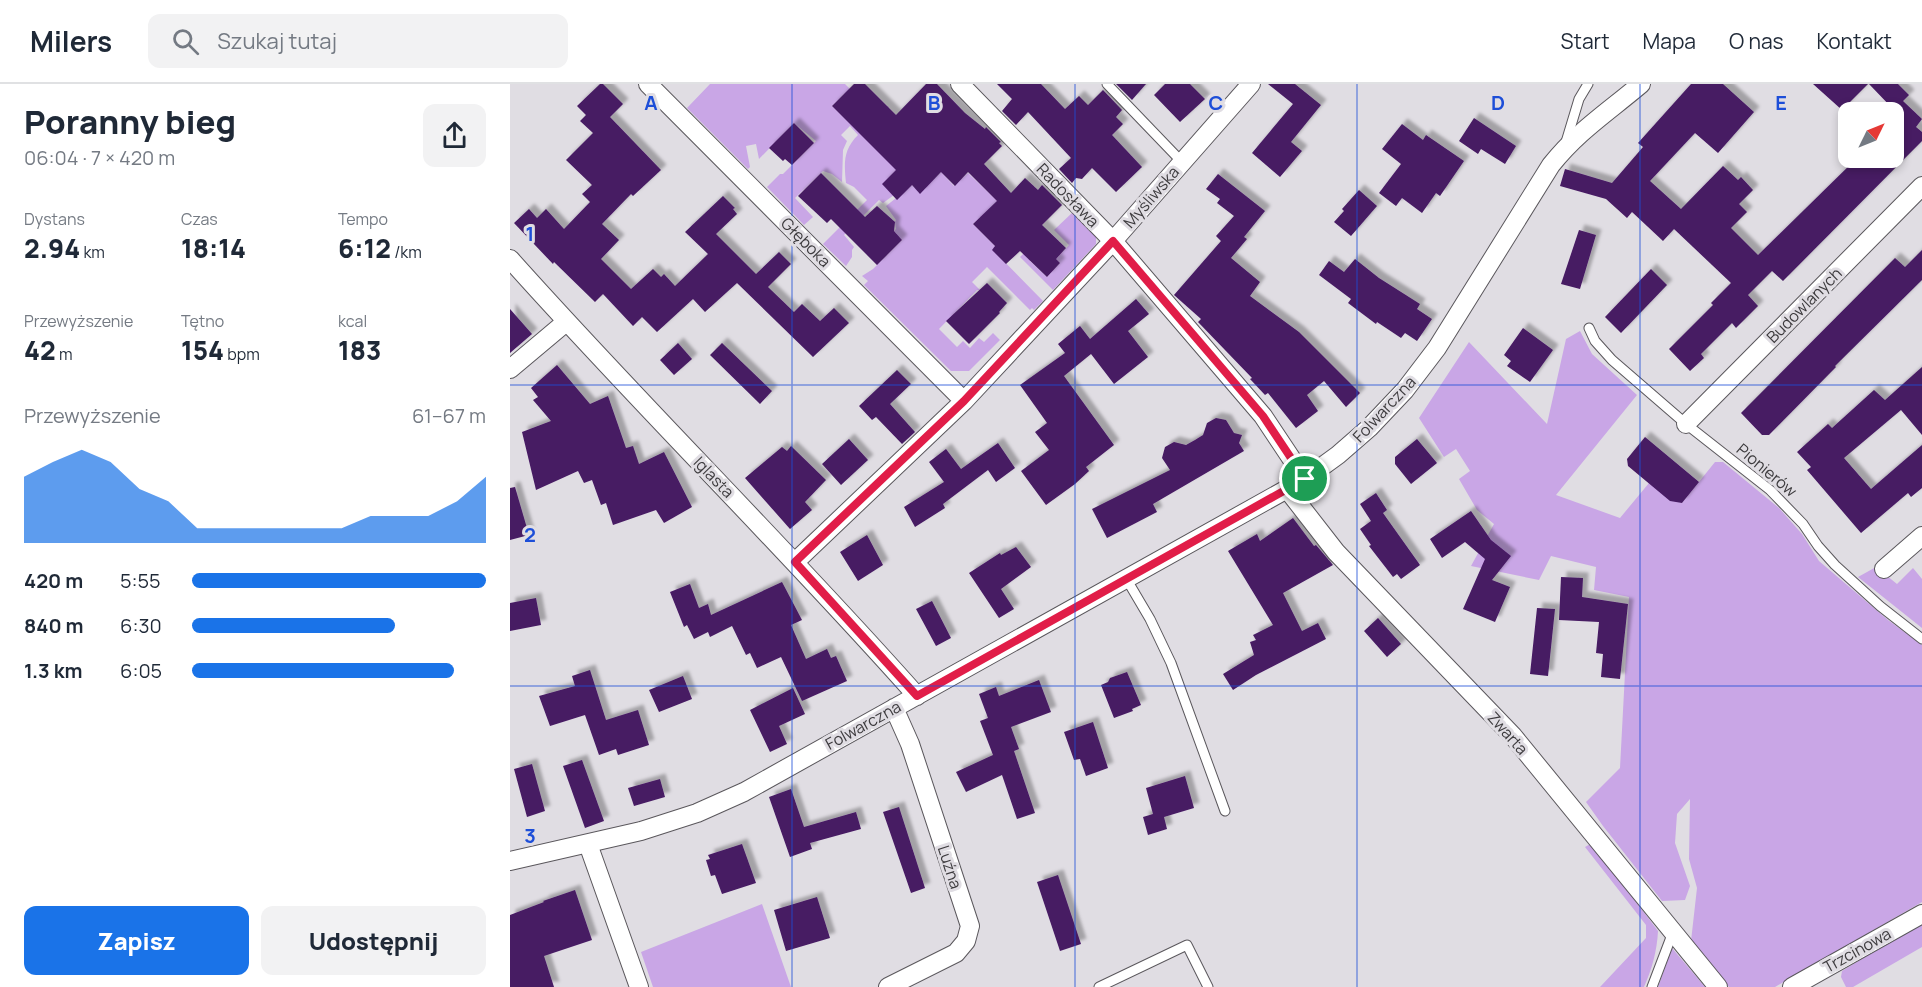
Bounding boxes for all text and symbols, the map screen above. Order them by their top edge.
search box [148,14,568,68]
text: Milers [30,22,112,60]
icon: search [169,25,202,58]
text: Szukaj tutaj [217,26,337,56]
text: Start [1561,27,1610,55]
text: Mapa [1643,27,1696,55]
text: O nas [1729,27,1784,55]
text: Kontakt [1817,27,1892,55]
text: A [644,89,658,116]
text: B [928,89,941,116]
text: C [1209,89,1223,116]
text: D [1491,89,1505,116]
text: E [1775,89,1787,116]
text: Poranny bieg [24,99,236,144]
north arrow [1838,102,1904,168]
map controls [1838,102,1904,168]
button: share [423,104,486,167]
text: 06:04 · 7 × 420 m [24,144,175,171]
street label: Radosława [1032,158,1104,232]
street label: Myśliwska [1118,161,1184,233]
text: Dystans [24,208,85,230]
text: Czas [181,208,218,230]
text: Tempo [338,208,388,230]
street label: Głęboka [776,212,836,272]
text: 1 [526,220,534,247]
text: 2.94 [24,230,80,266]
text: 18:14 [181,230,246,266]
text: 6:12 [338,230,391,266]
text: km [80,241,105,263]
text: /km [391,241,422,263]
street label: Budowlanych [1761,262,1847,348]
text: Przewyższenie [24,310,133,332]
text: Tętno [181,310,224,332]
text: kcal [338,310,367,332]
text: 42 [24,332,56,368]
text: 154 [181,332,224,368]
text: 183 [338,332,381,368]
text: m [56,343,72,365]
text: bpm [224,343,260,365]
street label: Folwarczna [1348,371,1420,447]
text: Przewyższenie [24,402,161,429]
text: 61–67 m [412,402,486,429]
street label: Pionierów [1732,438,1802,502]
street label: Iglasta [689,452,739,502]
pin [1279,453,1330,504]
icon: arrive [1288,462,1321,495]
text: 2 [524,521,536,548]
text: 420 m [24,567,83,594]
text: 5:55 [120,567,161,594]
text: 840 m [24,612,84,639]
text: 6:30 [120,612,162,639]
text: 1.3 km [24,657,82,684]
text: 6:05 [120,657,162,684]
street label: Folwarczna [821,695,905,755]
street label: Zwarta [1483,707,1533,759]
text: 3 [524,822,536,849]
street label: Luźna [933,842,967,892]
button: Zapisz [24,906,249,975]
button: Udostępnij [261,906,486,975]
street label: Trzcinowa [1819,922,1895,978]

